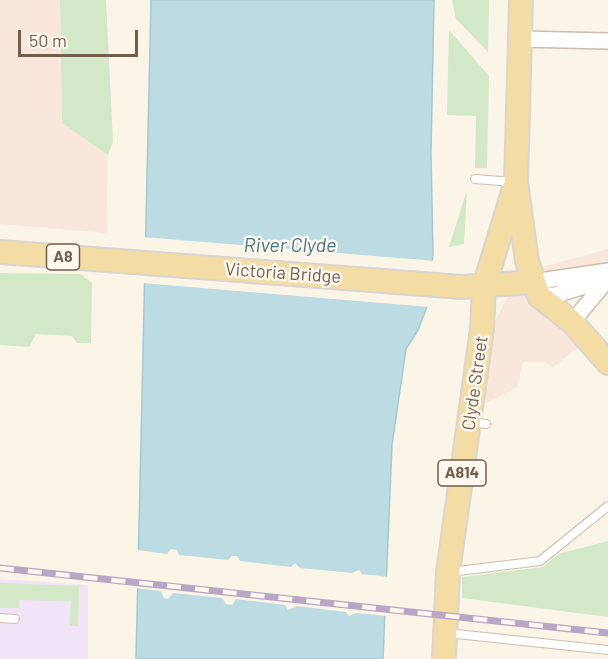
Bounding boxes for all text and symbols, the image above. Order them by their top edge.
scale bar [21,18,141,56]
text: 50 m [29,29,67,51]
water label: River Clyde [244,233,336,257]
road number: A8 [46,244,80,270]
street label: Victoria Bridge [224,258,342,288]
street label: Clyde Street [458,334,492,432]
road number: A814 [438,460,486,486]

